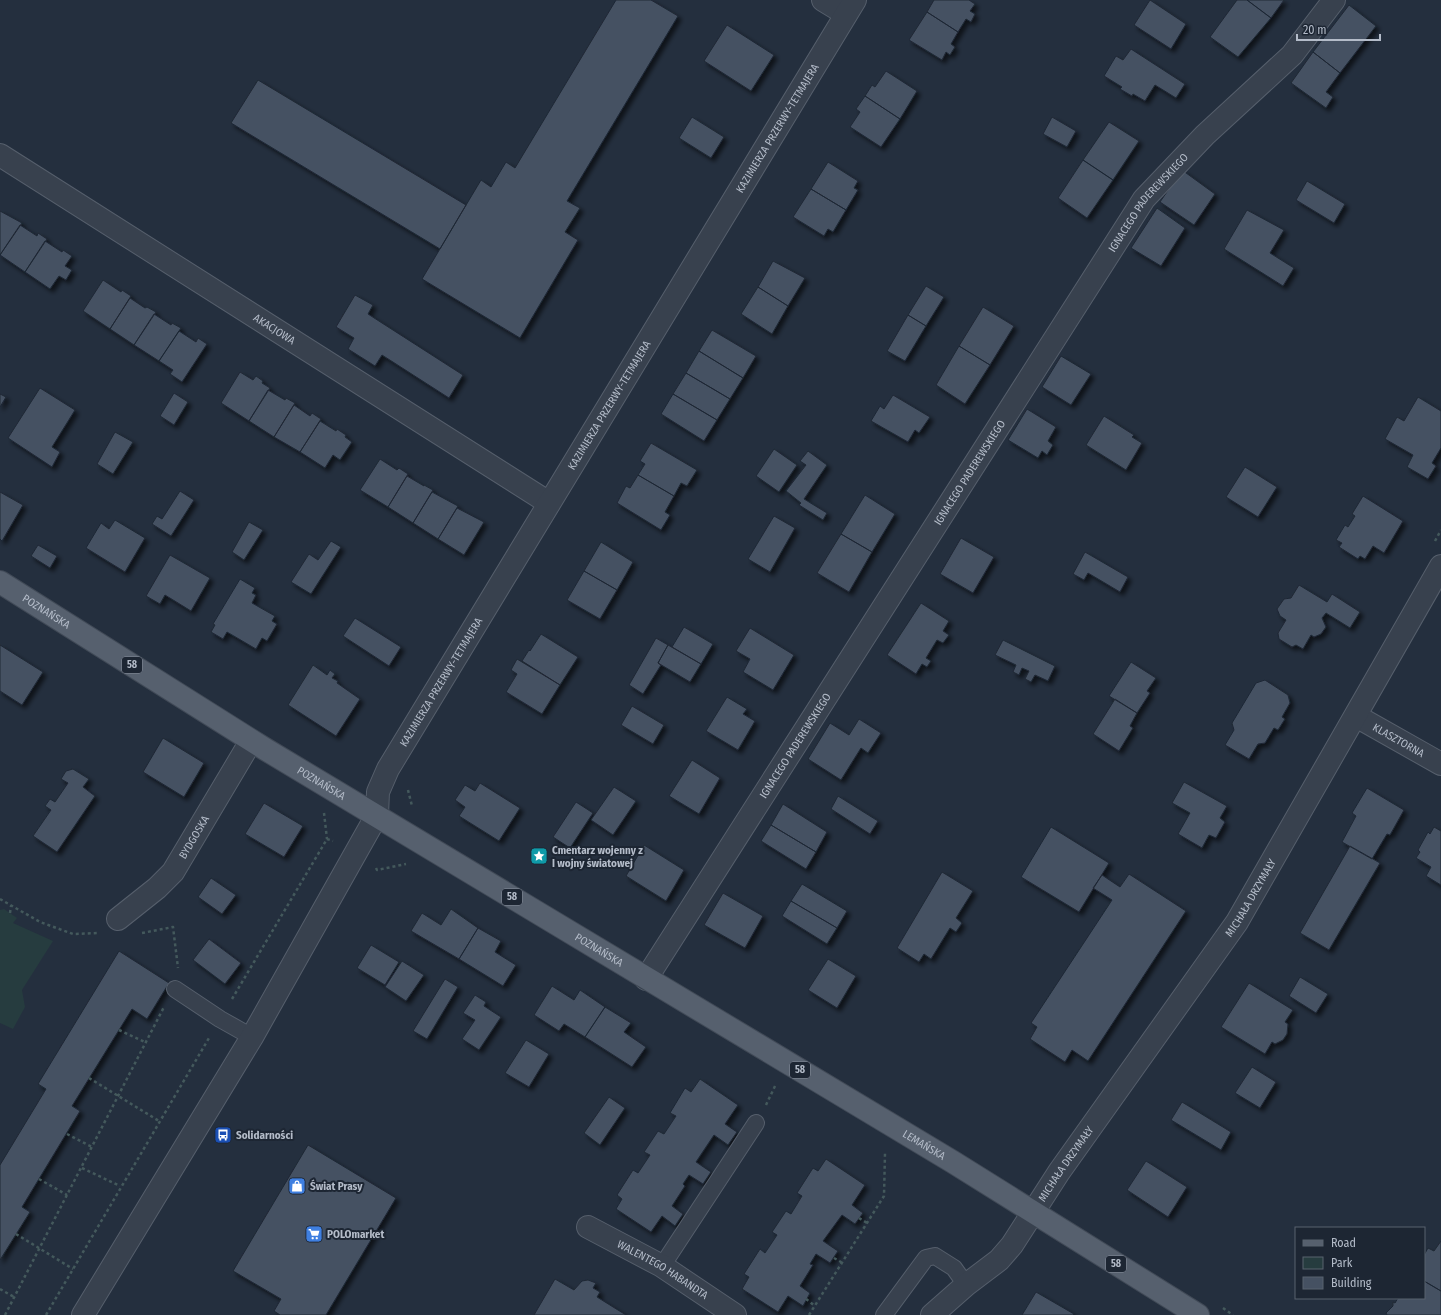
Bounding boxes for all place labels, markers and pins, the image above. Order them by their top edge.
place label: Cmentarz wojenny z I wojny światowej [552,844,643,870]
place icon: Cmentarz wojenny z I wojny światowej [529,846,549,866]
bus stop icon: Solidarności [213,1125,233,1145]
place label: Solidarności [236,1129,293,1142]
shop icon: Świat Prasy [287,1176,307,1196]
place label: Świat Prasy [310,1179,363,1193]
supermarket icon: POLOmarket [304,1224,324,1244]
place label: POLOmarket [327,1228,384,1241]

